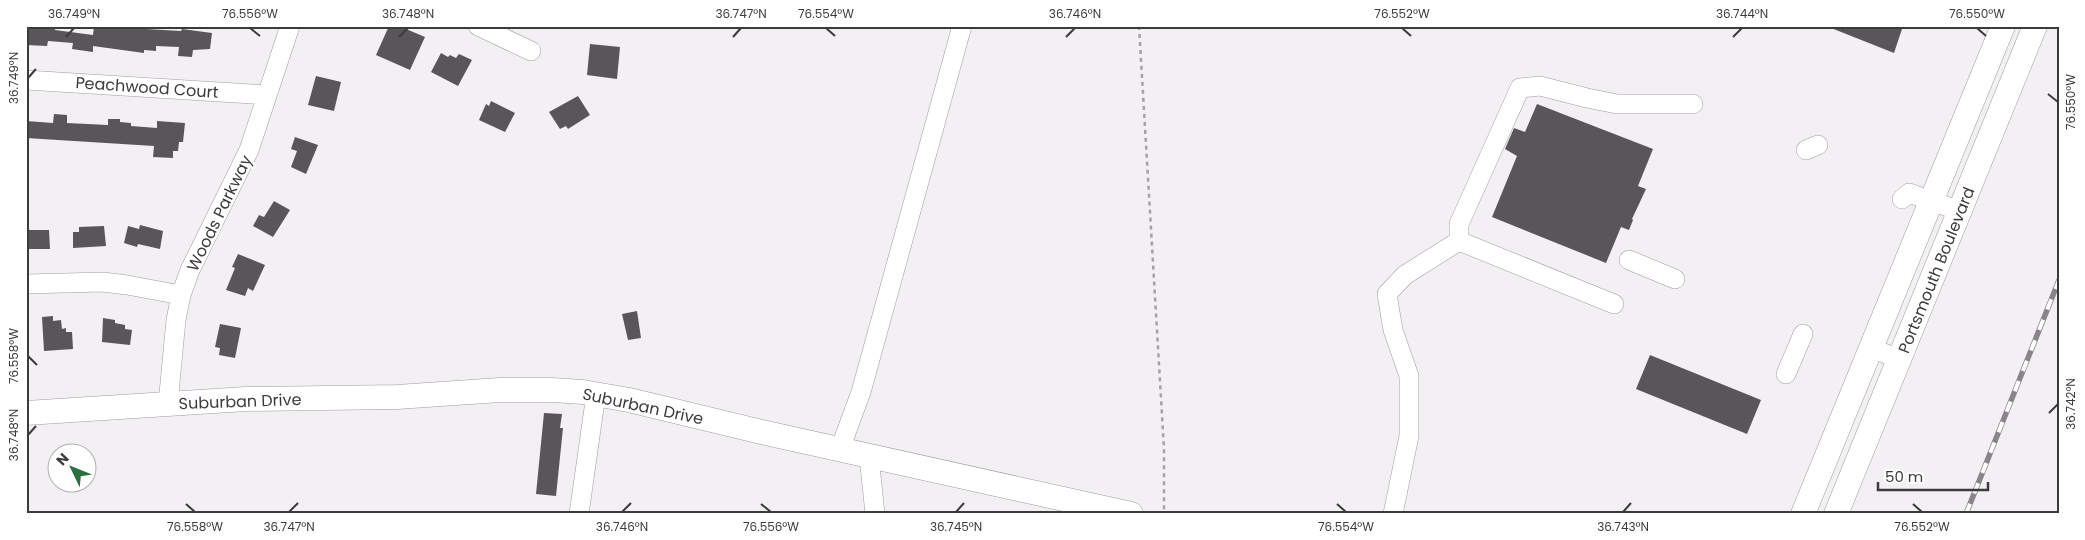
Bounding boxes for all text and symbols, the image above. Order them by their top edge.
text: 36.749°N [48,5,100,22]
text: 76.556°W [222,5,278,22]
text: 36.748°N [382,5,434,22]
text: 36.747°N [715,5,767,22]
text: 76.554°W [798,5,854,22]
text: 36.746°N [1049,5,1101,22]
text: 76.552°W [1374,5,1430,22]
text: 36.744°N [1716,5,1768,22]
text: 76.550°W [1949,5,2005,22]
text: 36.749°N [5,52,22,104]
street label: Peachwood Court [75,71,219,104]
text: 76.550°W [2062,74,2079,130]
street label: Woods Parkway [181,151,258,275]
street label: Portsmouth Boulevard [1893,184,1980,357]
text: 76.558°W [5,328,22,384]
text: 36.742°N [2062,378,2079,430]
street label: Suburban Drive [580,382,705,431]
street label: Suburban Drive [178,388,302,415]
text: 36.748°N [5,409,22,461]
north arrow [48,442,98,492]
text: N [52,448,73,470]
scale bar [1878,460,1988,492]
text: 50 m [1885,466,1923,487]
text: 76.558°W [167,518,223,535]
text: 36.747°N [263,518,315,535]
text: 36.746°N [596,518,648,535]
text: 76.556°W [743,518,799,535]
text: 36.745°N [930,518,982,535]
text: 76.554°W [1318,518,1374,535]
text: 36.743°N [1597,518,1649,535]
text: 76.552°W [1894,518,1950,535]

